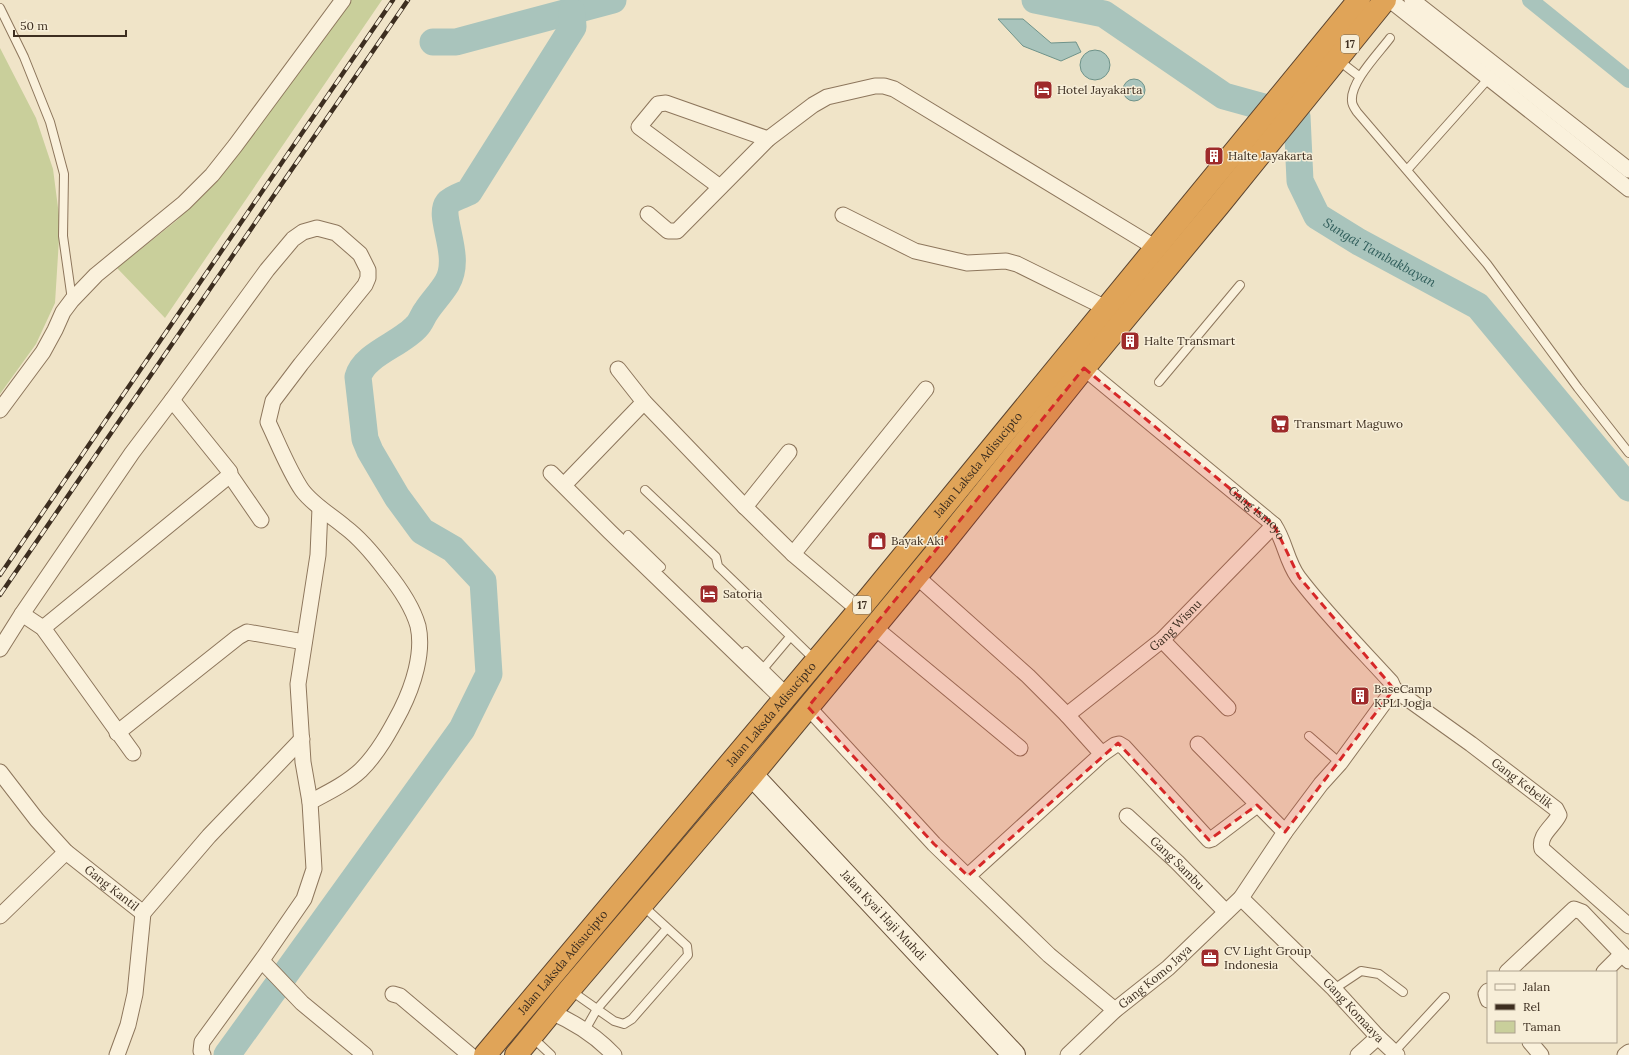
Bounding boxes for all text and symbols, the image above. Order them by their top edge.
scale bar [14,12,126,38]
text: 50 m [20,18,48,33]
road number: 17 [1341,35,1359,53]
hotel icon: Hotel Jayakarta [1032,79,1054,101]
place label: Hotel Jayakarta [1057,82,1142,97]
building icon: Halte Jayakarta [1203,145,1225,167]
place label: Halte Jayakarta [1228,148,1313,163]
water label: Sungai Tambakbayan [1320,214,1439,291]
building icon: Halte Transmart [1119,330,1141,352]
place label: Halte Transmart [1144,333,1236,348]
street label: Jalan Laksda Adisucipto [929,409,1025,521]
supermarket icon: Transmart Maguwo [1269,413,1291,435]
place label: Transmart Maguwo [1294,416,1403,431]
street label: Gang Ismoyo [1226,483,1289,542]
shop icon: Bayak Aki [866,530,888,552]
place label: Bayak Aki [891,533,944,548]
hotel icon: Satoria [698,583,720,605]
place label: Satoria [723,586,762,601]
road number: 17 [853,596,871,614]
street label: Gang Wisnu [1146,596,1205,654]
street label: Jalan Laksda Adisucipto [722,659,819,770]
place label: BaseCamp KPLI Jogja [1374,681,1432,710]
building icon: BaseCamp KPLI Jogja [1349,685,1371,707]
street label: Gang Kebelik [1489,754,1557,811]
street label: Gang Sambu [1147,833,1208,893]
street label: Gang Kantil [82,862,142,914]
street label: Jalan Kyai Haji Muhdi [837,866,930,963]
street label: Jalan Laksda Adisucipto [514,907,611,1018]
street label: Gang Komo Jaya [1115,941,1194,1012]
place label: CV Light Group Indonesia [1224,943,1311,972]
office icon: CV Light Group Indonesia [1199,947,1221,969]
legend [1487,971,1617,1043]
street label: Gang Komaaya [1320,974,1387,1046]
text: Jalan [1522,979,1550,994]
text: Rel [1523,999,1540,1014]
text: Taman [1523,1019,1561,1034]

